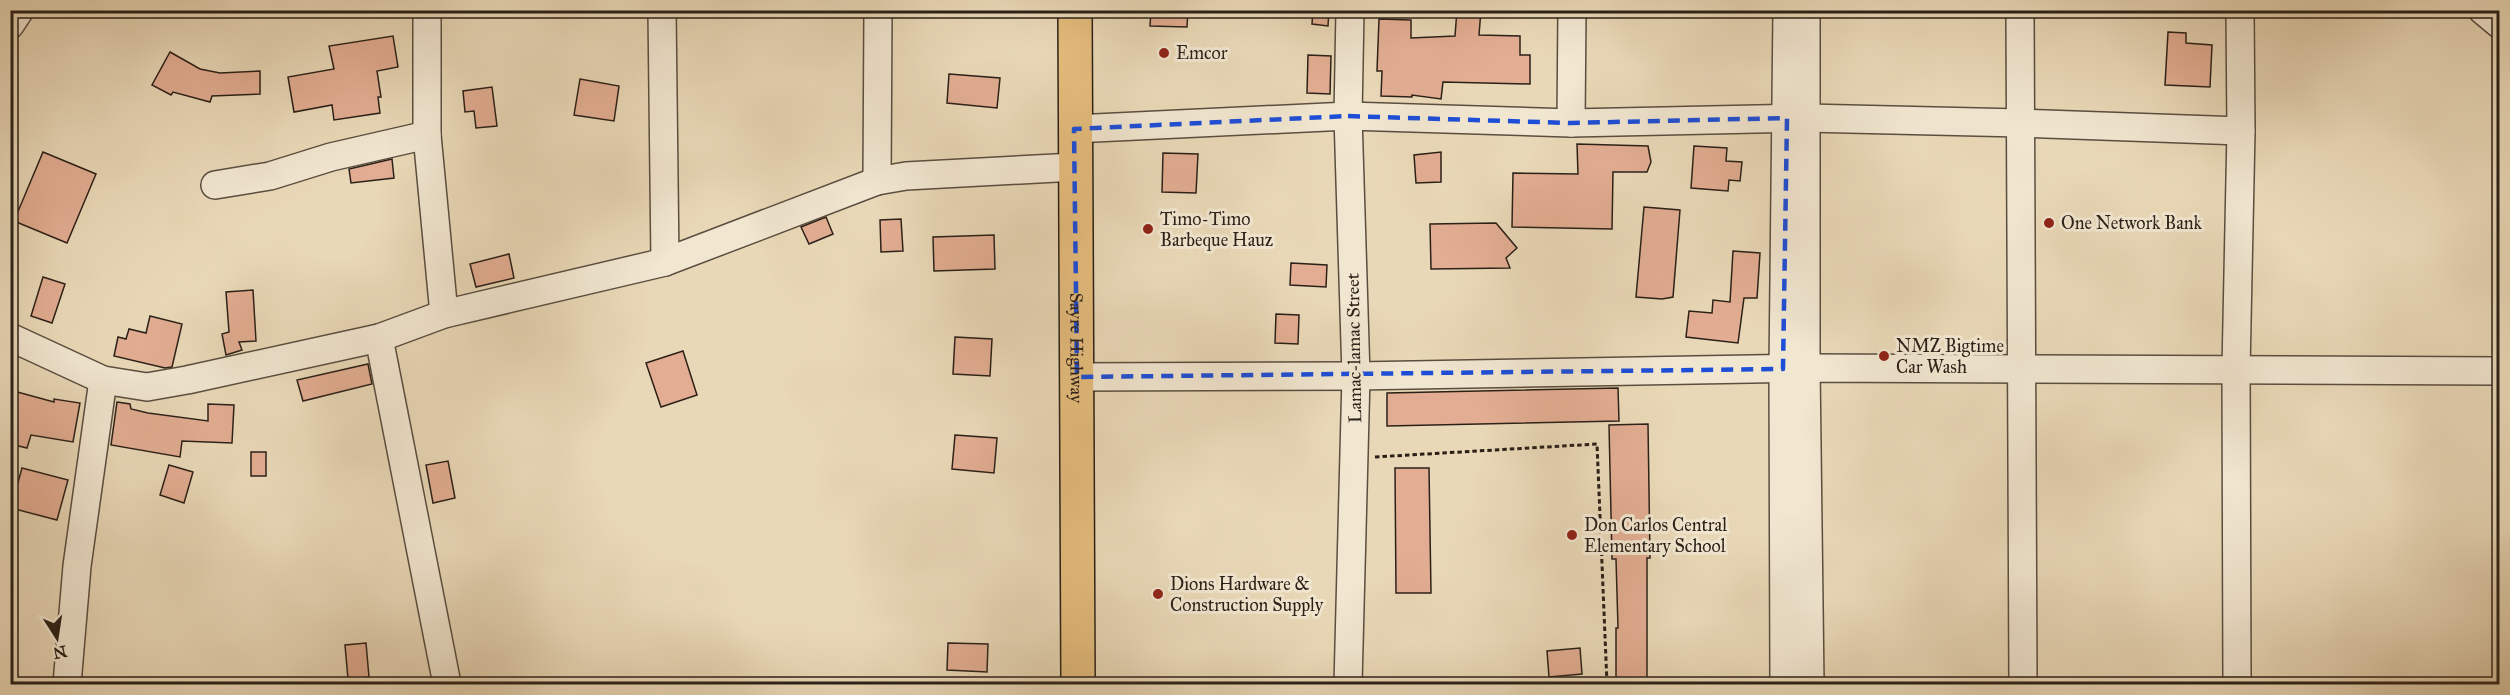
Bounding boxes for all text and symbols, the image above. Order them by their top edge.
place label: Emcor [1176,42,1228,64]
marker: Emcor [1157,46,1171,60]
place label: Timo-Timo Barbeque Hauz [1160,208,1273,252]
place label: One Network Bank [2061,212,2203,234]
marker: One Network Bank [2042,216,2056,230]
marker: Timo-Timo Barbeque Hauz [1141,222,1155,236]
street label: Lamac-lamac Street [1342,272,1366,423]
street label: Sayre Highway [1065,293,1088,404]
place label: NMZ Bigtime Car Wash [1896,335,2004,378]
marker: NMZ Bigtime Car Wash [1877,349,1891,363]
place label: Don Carlos Central Elementary School [1584,514,1727,557]
marker: Don Carlos Central Elementary School [1565,528,1579,542]
place label: Dions Hardware & Construction Supply [1170,573,1324,616]
marker: Dions Hardware & Construction Supply [1151,587,1165,601]
north arrow [27,608,87,668]
text: N [51,641,69,663]

